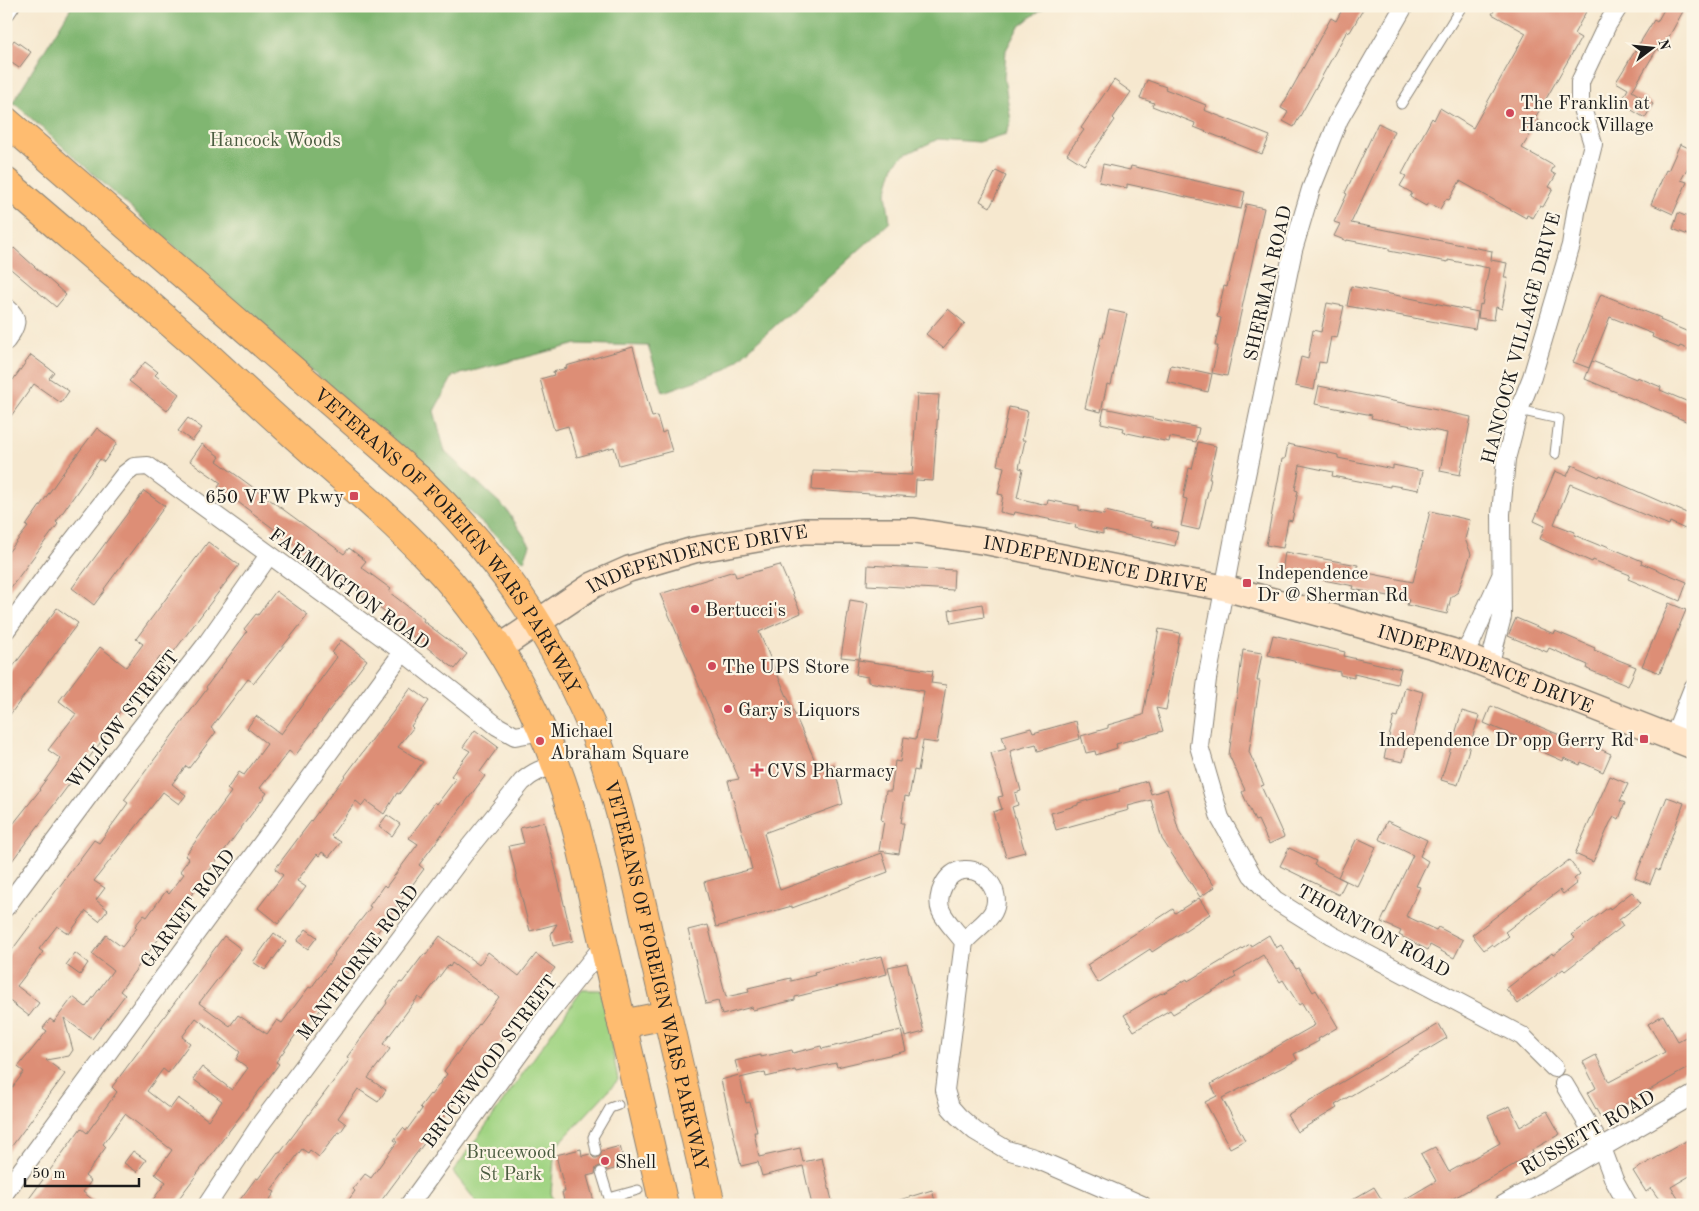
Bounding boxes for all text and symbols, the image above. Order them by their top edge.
north arrow [1626,22,1676,72]
text: N [1655,38,1672,52]
place label: The Franklin at Hancock Village [1520,95,1653,136]
marker: The Franklin at Hancock Village [1504,107,1516,119]
park label: Hancock Woods [209,132,341,151]
street label: SHERMAN ROAD [1242,204,1297,363]
street label: HANCOCK VILLAGE DRIVE [1480,211,1565,466]
street label: VETERANS OF FOREIGN WARS PARKWAY [309,386,582,697]
place label: 650 VFW Pkwy [205,489,344,508]
marker: 650 VFW Pkwy [348,490,360,502]
street label: INDEPENDENCE DRIVE [584,524,809,598]
street label: FARMINGTON ROAD [265,526,432,654]
street label: INDEPENDENCE DRIVE [981,534,1208,597]
place label: Independence Dr @ Sherman Rd [1257,565,1408,606]
marker: Independence Dr @ Sherman Rd [1241,577,1253,589]
place label: Bertucci's [705,602,786,621]
marker: Bertucci's [689,603,701,615]
street label: INDEPENDENCE DRIVE [1375,623,1595,718]
street label: WILLOW STREET [64,648,184,793]
place label: The UPS Store [722,659,849,678]
marker: The UPS Store [706,660,718,672]
place label: Gary's Liquors [738,702,860,721]
marker: Gary's Liquors [722,703,734,715]
place label: Michael Abraham Square [550,723,689,764]
place label: Independence Dr opp Gerry Rd [1378,732,1634,751]
marker: Independence Dr opp Gerry Rd [1638,733,1650,745]
marker: Michael Abraham Square [534,735,546,747]
place label: CVS Pharmacy [767,763,895,782]
marker: CVS Pharmacy [751,764,763,776]
street label: VETERANS OF FOREIGN WARS PARKWAY [599,779,710,1173]
street label: GARNET ROAD [138,847,240,972]
street label: MANTHORNE ROAD [295,882,423,1045]
street label: THORNTON ROAD [1293,882,1453,982]
street label: BRUCEWOOD STREET [420,973,562,1152]
street label: RUSSETT ROAD [1518,1088,1659,1180]
park label: Brucewood St Park [466,1144,556,1185]
place label: Shell [615,1154,656,1173]
marker: Shell [599,1155,611,1167]
scale bar [25,1156,139,1188]
text: 50 m [32,1167,66,1182]

